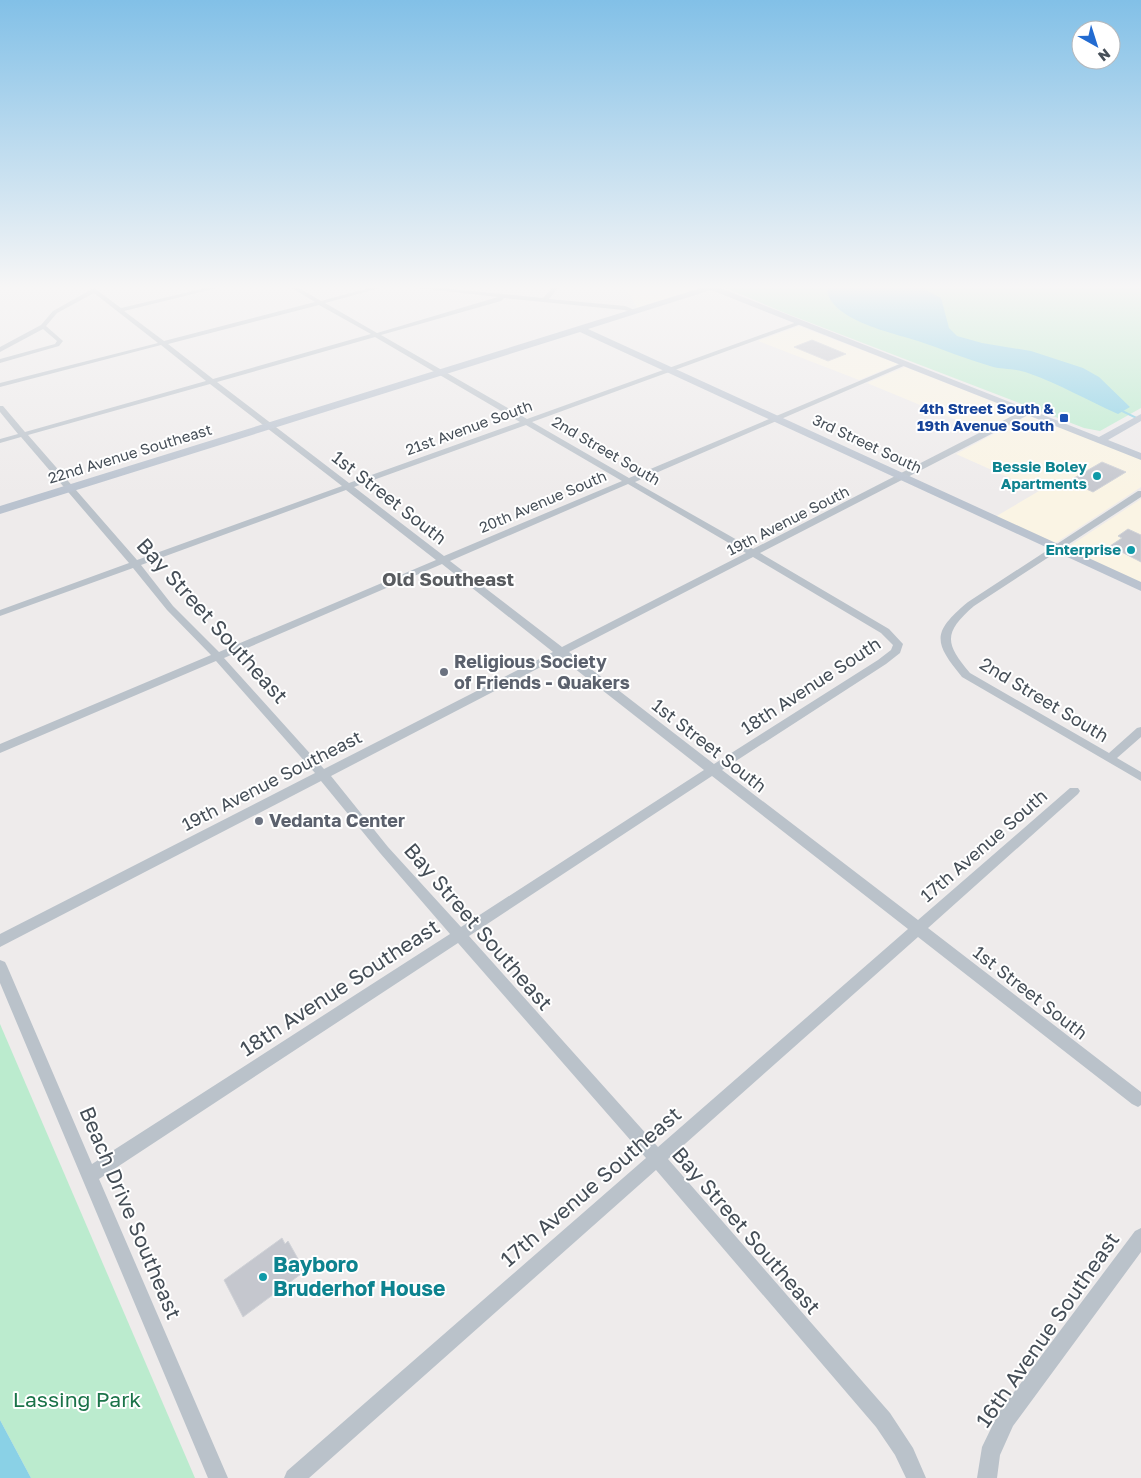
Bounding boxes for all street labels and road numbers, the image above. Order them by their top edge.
street label: 21st Avenue South [403,396,534,458]
street label: 3rd Street South [810,410,925,476]
street label: 2nd Street South [549,412,664,488]
street label: 22nd Avenue Southeast [46,420,214,487]
street label: 1st Street South [328,446,451,549]
street label: 20th Avenue South [476,466,609,536]
street label: 19th Avenue South [723,481,852,559]
street label: Bay Street Southeast [132,532,294,708]
street label: 18th Avenue South [737,632,884,739]
street label: 2nd Street South [976,652,1113,746]
street label: 1st Street South [648,694,771,797]
street label: 19th Avenue Southeast [178,725,365,835]
street label: 17th Avenue South [916,784,1051,906]
street label: Bay Street Southeast [399,837,559,1015]
street label: 18th Avenue Southeast [235,913,444,1061]
street label: 1st Street South [969,941,1092,1044]
street label: 17th Avenue Southeast [495,1101,686,1272]
street label: Beach Drive Southeast [74,1102,188,1323]
street label: Bay Street Southeast [667,1141,827,1319]
street label: 16th Avenue Southeast [970,1227,1125,1432]

